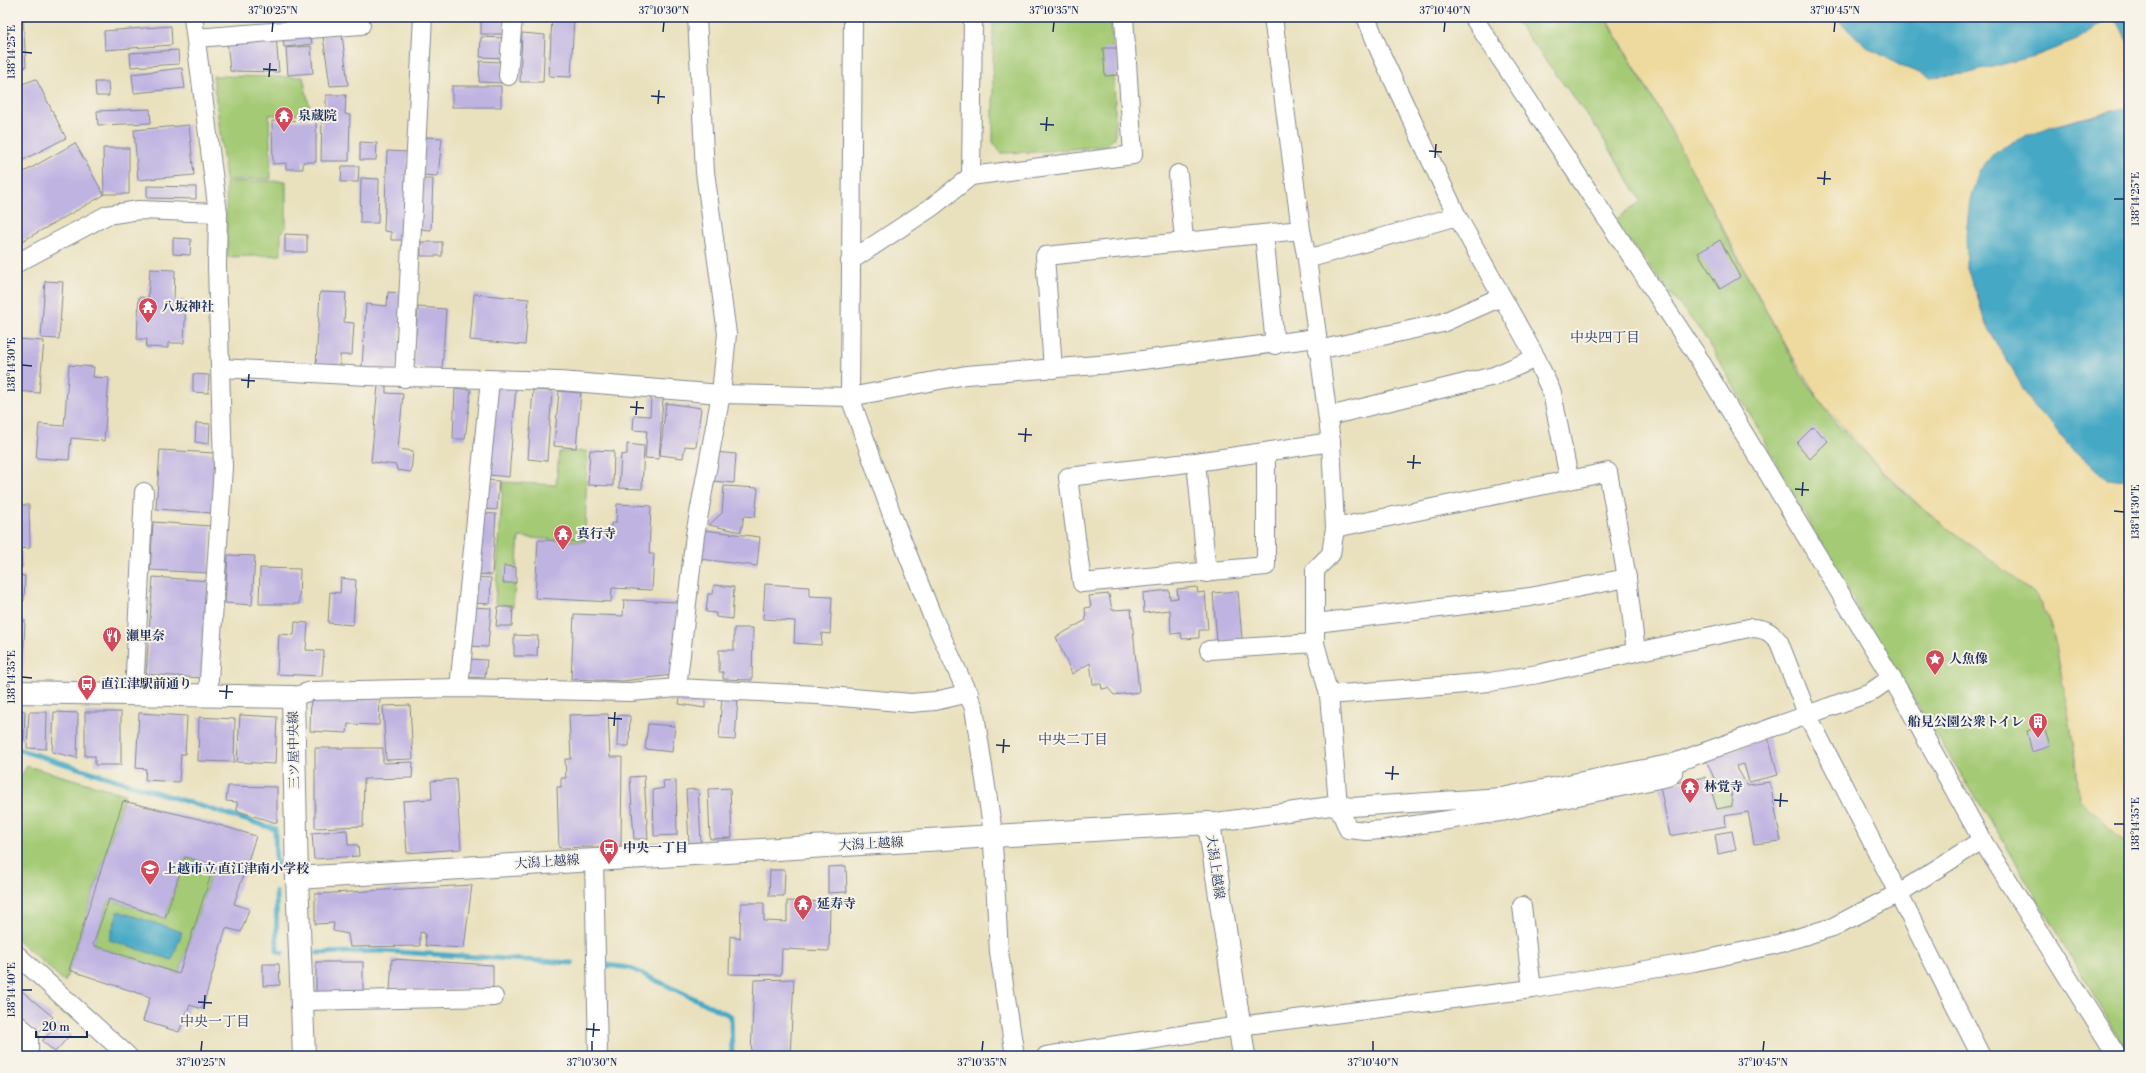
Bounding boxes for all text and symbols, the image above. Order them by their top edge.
text: 37°10'25"N [248,5,298,17]
text: 37°10'30"N [639,5,690,17]
text: 37°10'35"N [1029,5,1079,17]
text: 37°10'40"N [1420,5,1471,17]
text: 37°10'45"N [1810,5,1860,17]
text: 138°14'25"E [6,25,18,79]
temple icon: 泉蔵院 [273,105,295,133]
place label: 泉蔵院 [298,108,337,124]
text: 138°14'25"E [2130,172,2142,226]
temple icon: 八坂神社 [137,296,159,324]
place label: 八坂神社 [162,299,214,315]
district label: 中央四丁目 [1570,329,1640,347]
text: 138°14'30"E [6,338,18,392]
text: 138°14'30"E [2130,485,2142,539]
temple icon: 真行寺 [552,523,574,551]
place label: 真行寺 [577,526,616,542]
restaurant icon: 瀬里奈 [101,625,123,653]
place label: 瀬里奈 [126,628,165,644]
place icon: 人魚像 [1924,648,1946,676]
text: 138°14'35"E [6,650,18,704]
place label: 人魚像 [1949,651,1988,667]
bus stop icon: 直江津駅前通り [76,673,98,701]
place label: 直江津駅前通り [101,676,192,692]
street label: 三ツ屋中央線 [285,711,303,789]
building icon: 船見公園公衆トイレ [2027,711,2049,739]
place label: 船見公園公衆トイレ [1908,714,2024,730]
district label: 中央二丁目 [1038,731,1108,749]
temple icon: 林覚寺 [1679,776,1701,804]
place label: 林覚寺 [1704,779,1743,795]
text: 138°14'35"E [2130,797,2142,851]
street label: 大潟上越線 [838,834,904,854]
street label: 大潟上越線 [1203,834,1227,900]
bus stop icon: 中央一丁目 [598,837,620,865]
place label: 中央一丁目 [623,840,688,856]
street label: 大潟上越線 [514,852,580,872]
school or university icon: 上越市立 直江津南小学校 [139,858,161,886]
place label: 上越市立 直江津南小学校 [164,861,310,877]
temple icon: 延寿寺 [792,893,814,921]
place label: 延寿寺 [817,896,856,912]
text: 138°14'40"E [6,962,18,1018]
scale bar [36,1013,87,1039]
district label: 中央一丁目 [180,1013,250,1031]
text: 20 m [42,1020,70,1035]
text: 37°10'25"N [176,1057,226,1069]
text: 37°10'30"N [567,1057,618,1069]
text: 37°10'35"N [957,1057,1007,1069]
text: 37°10'40"N [1348,1057,1399,1069]
text: 37°10'45"N [1738,1057,1788,1069]

